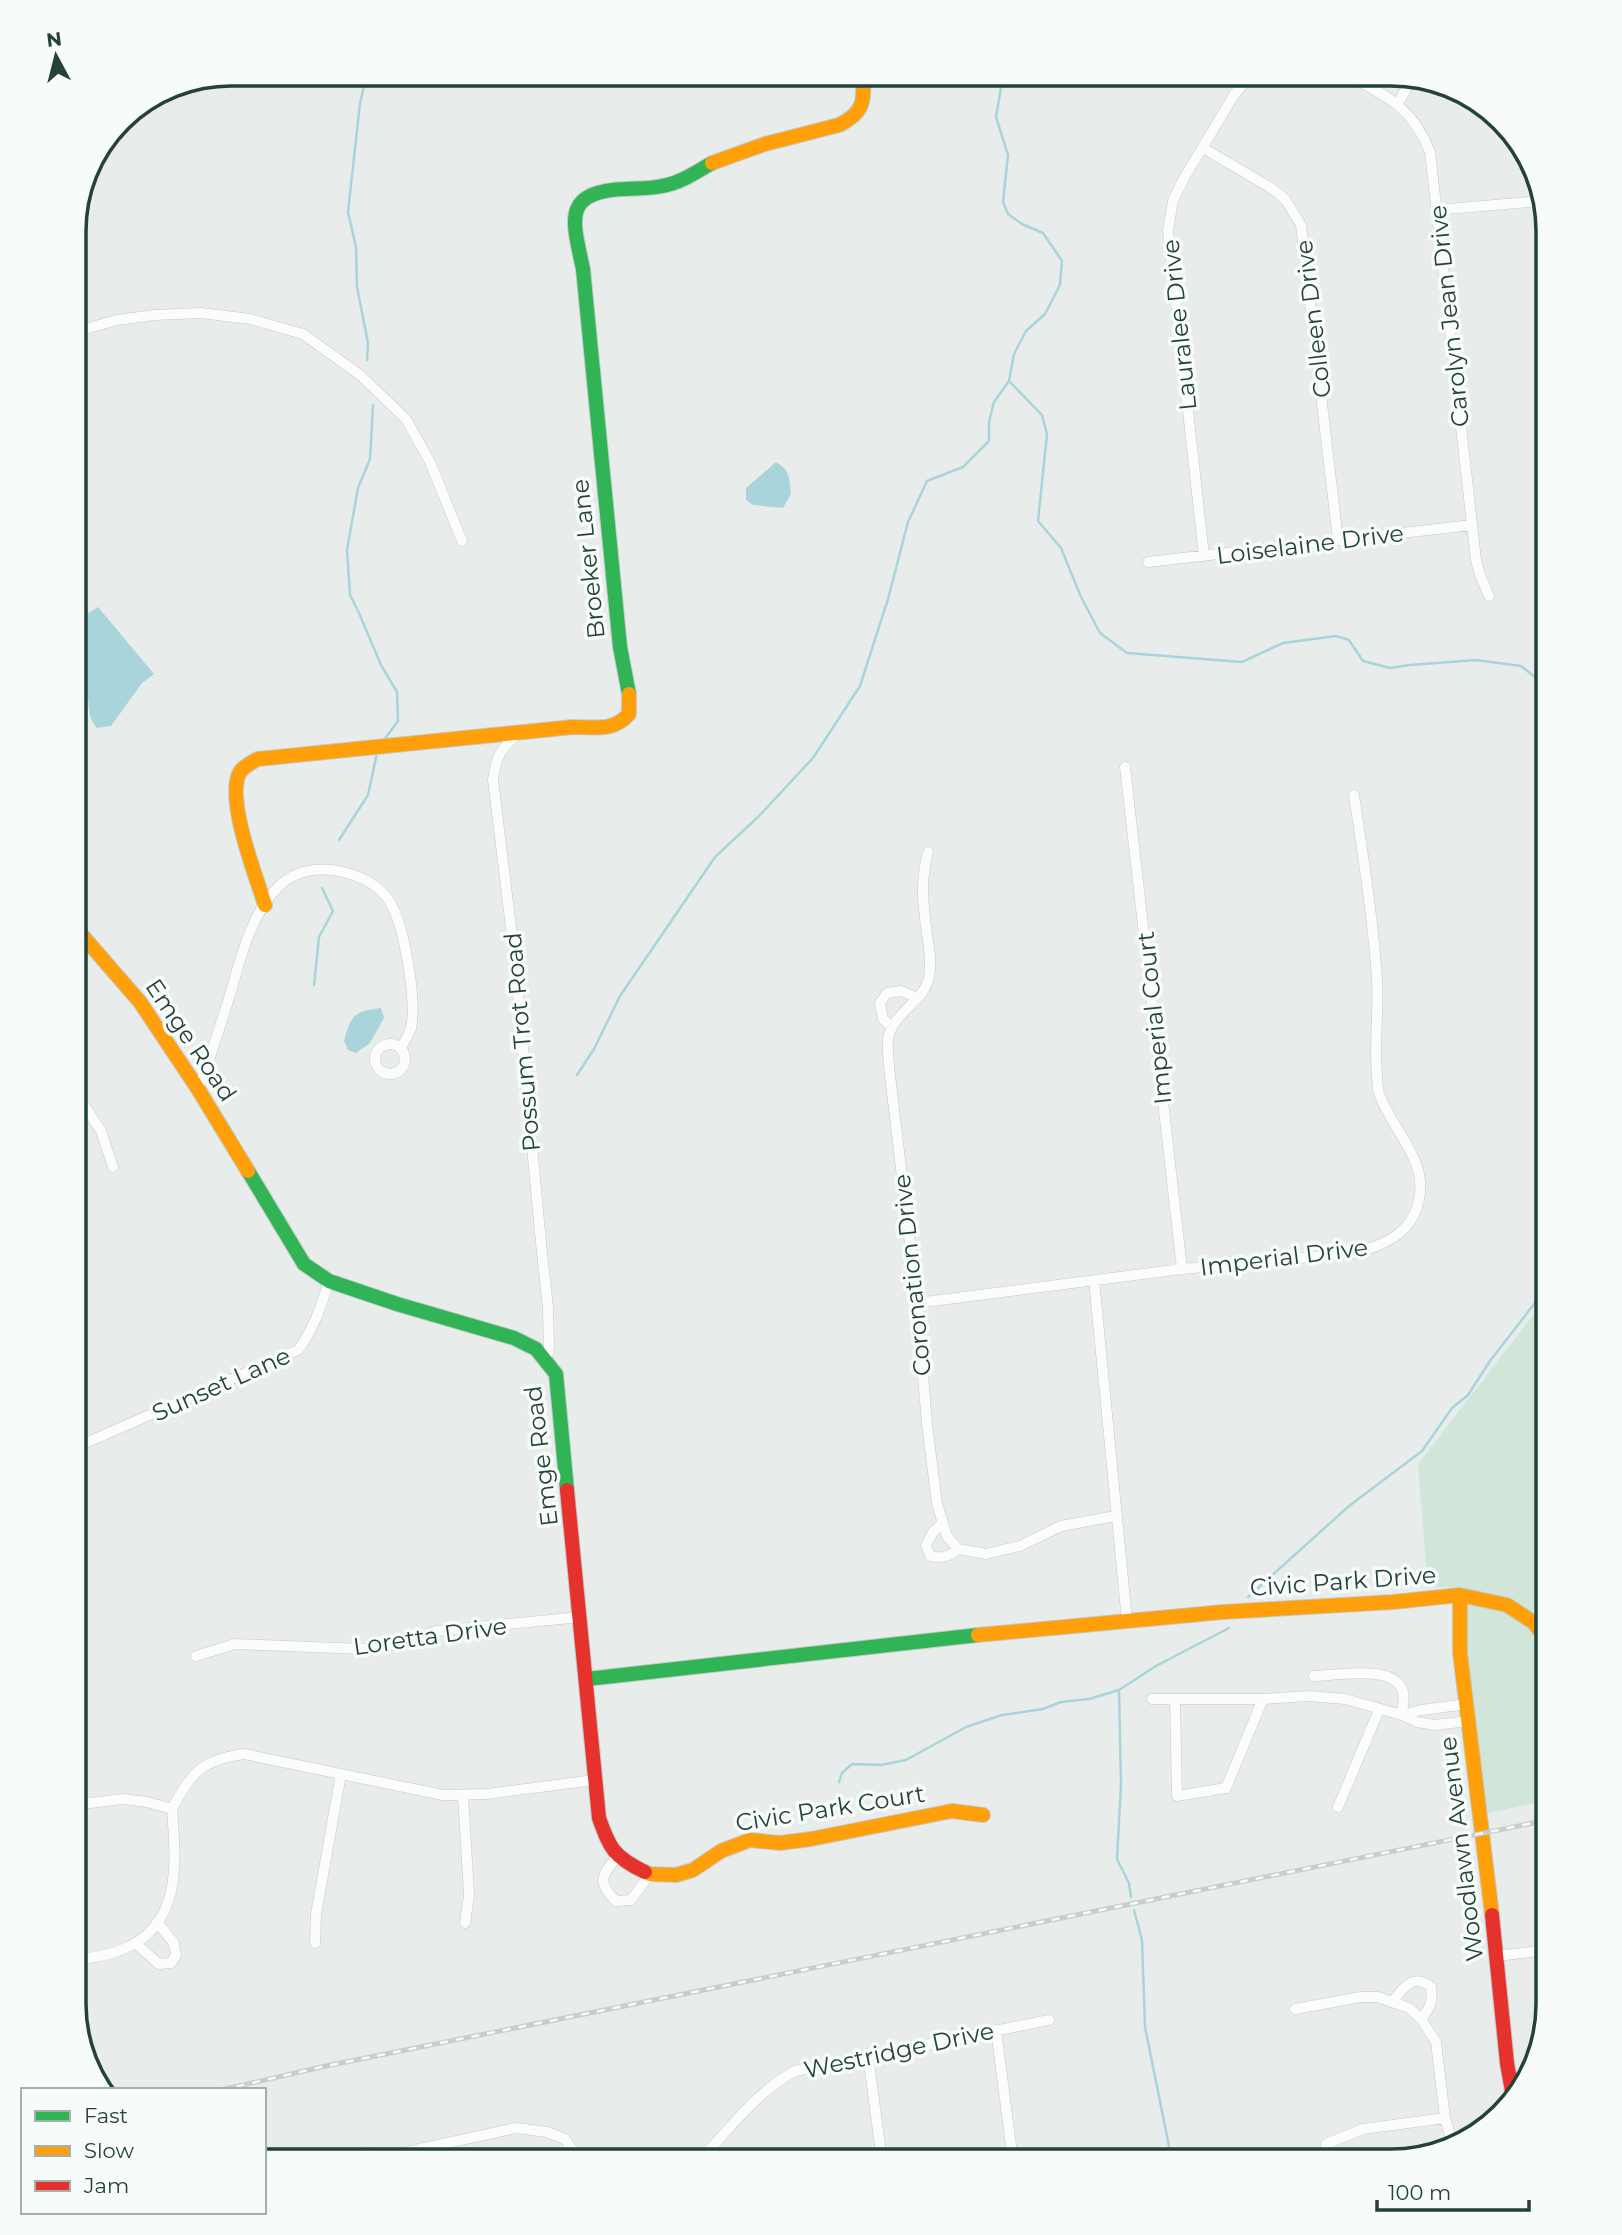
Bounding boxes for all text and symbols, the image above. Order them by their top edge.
north arrow [21,21,91,91]
text: N [45,27,63,52]
street label: Carolyn Jean Drive [1423,204,1475,428]
street label: Lauralee Drive [1156,238,1202,412]
street label: Colleen Drive [1289,238,1337,400]
street label: Broeker Lane [565,478,611,640]
street label: Loiselaine Drive [1215,518,1405,570]
street label: Imperial Court [1130,930,1177,1106]
street label: Possum Trot Road [498,931,546,1153]
street label: Emge Road [139,973,243,1107]
street label: Coronation Drive [887,1173,937,1377]
street label: Imperial Drive [1198,1232,1370,1282]
street label: Sunset Lane [147,1341,295,1427]
street label: Emge Road [518,1384,564,1528]
street label: Civic Park Drive [1249,1560,1437,1602]
street label: Loretta Drive [351,1611,509,1661]
street label: Woodlawn Avenue [1433,1735,1489,1963]
street label: Civic Park Court [733,1779,927,1837]
street label: Westridge Drive [801,2016,997,2084]
legend [21,2088,266,2214]
text: Fast [84,2103,128,2128]
text: Slow [84,2138,134,2163]
scale bar [1377,2168,1529,2212]
text: Jam [83,2173,129,2198]
text: 100 m [1388,2180,1451,2205]

